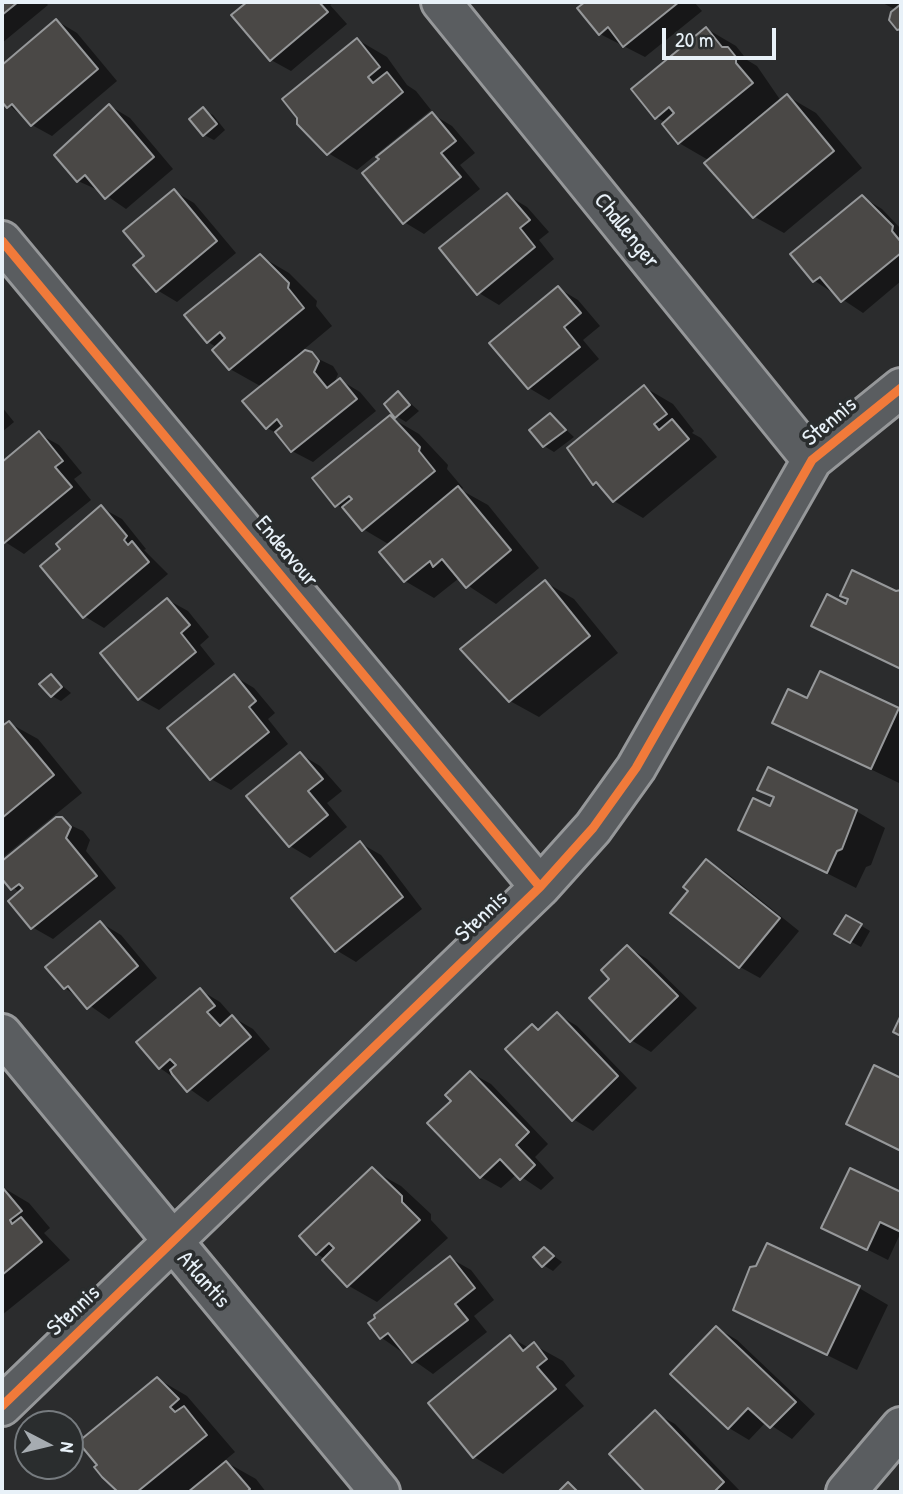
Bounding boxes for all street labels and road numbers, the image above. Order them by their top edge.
street label: Challenger [587,188,665,274]
street label: Stennis [797,391,863,453]
street label: Endeavour [248,511,324,593]
street label: Stennis [450,885,514,949]
street label: Atlantis [171,1246,235,1314]
street label: Stennis [42,1280,106,1342]

